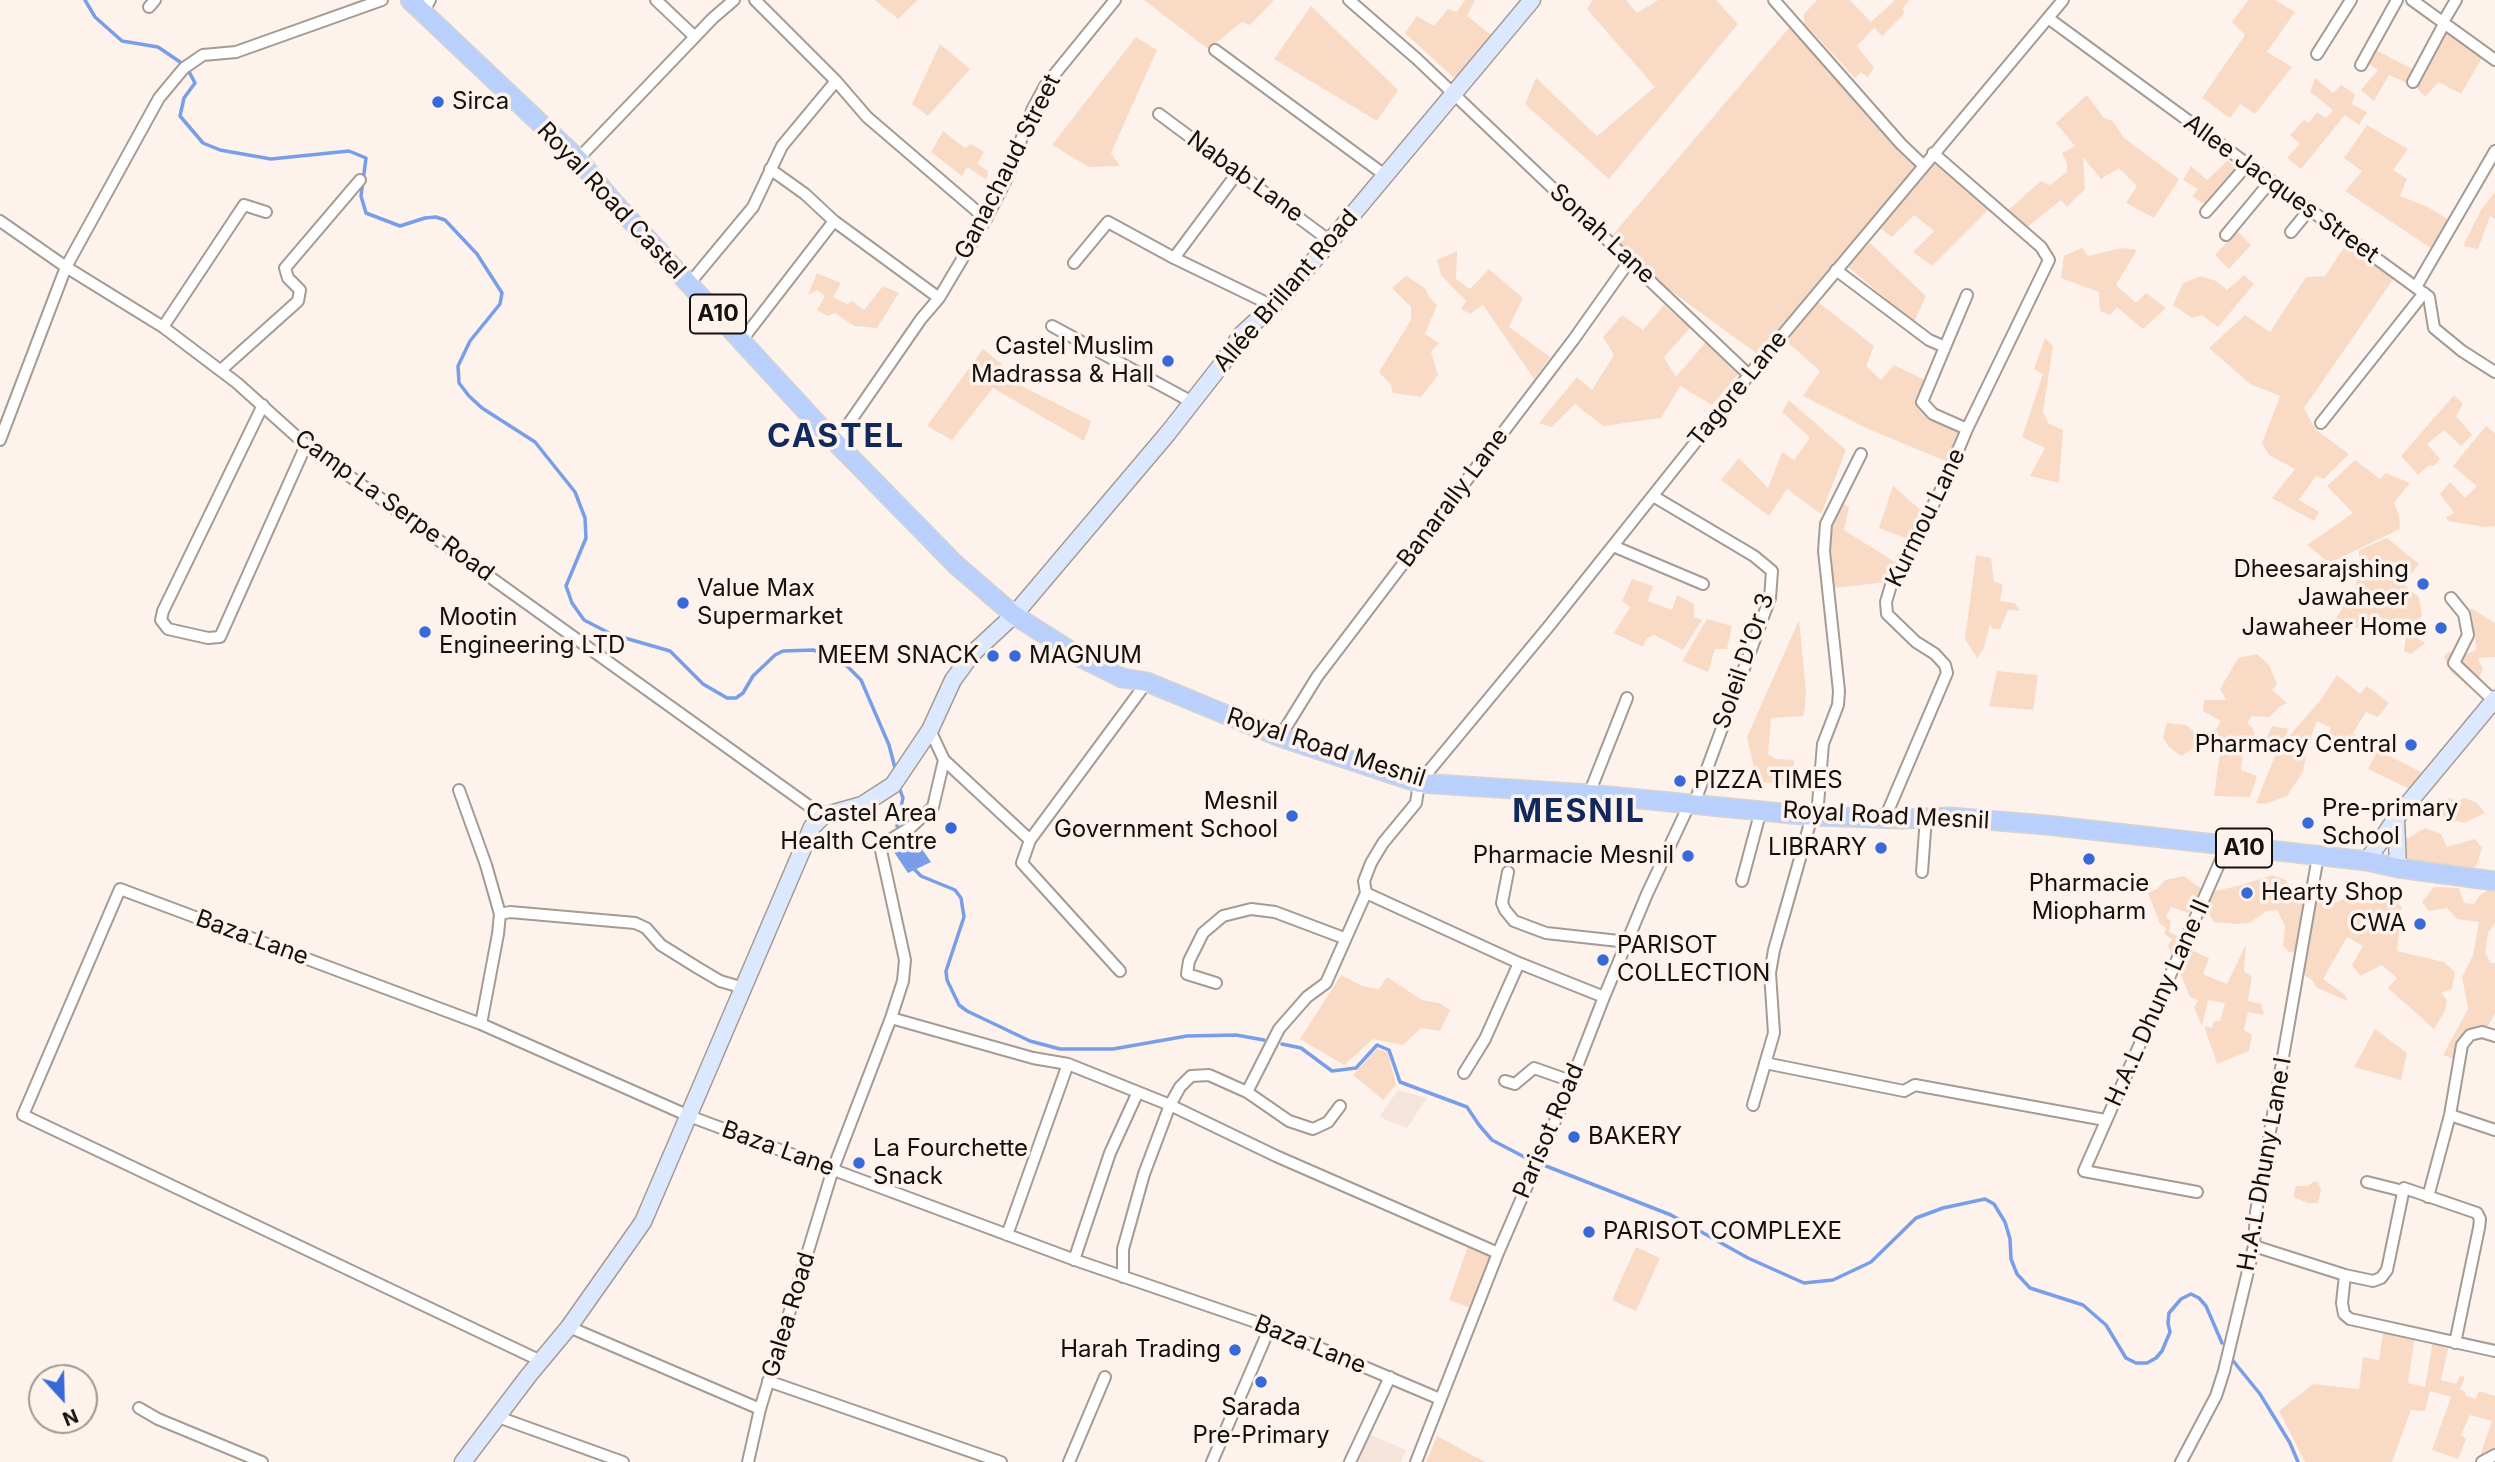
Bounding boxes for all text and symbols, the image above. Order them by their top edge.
street label: Ganachaud Street [949,70,1067,264]
place label: Sirca [452,88,509,116]
marker: Sirca [430,94,446,110]
street label: Allee Jacques Street [2178,109,2384,269]
street label: Royal Road Castel [531,117,691,285]
street label: Nabab Lane [1181,125,1309,229]
street label: Sonah Lane [1543,178,1661,290]
street label: Allée Brillant Road [1208,204,1364,378]
road number: A10 [690,294,746,334]
street label: Tagore Lane [1682,325,1794,453]
place label: Castel Muslim Madrassa & Hall [971,333,1154,389]
marker: Castel Muslim Madrassa & Hall [1160,353,1176,369]
district label: CASTEL [768,418,904,456]
street label: Banarally Lane [1391,423,1515,573]
street label: Camp La Serpe Road [289,424,499,588]
street label: Kurmou Lane [1880,444,1972,592]
place label: Dheesarajshing Jawaheer [2233,556,2409,612]
place label: Value Max Supermarket [697,575,843,631]
marker: Dheesarajshing Jawaheer [2415,576,2431,592]
street label: Soleil D'Or 3 [1707,589,1781,733]
marker: Value Max Supermarket [675,595,691,611]
place label: Mootin Engineering LTD [439,604,625,660]
place label: Jawaheer Home [2242,614,2427,642]
marker: Jawaheer Home [2433,620,2449,636]
marker: Mootin Engineering LTD [417,624,433,640]
place label: MEEM SNACK [817,642,979,670]
place label: MAGNUM [1029,642,1142,670]
marker: MEEM SNACK [985,648,1001,664]
marker: MAGNUM [1007,648,1023,664]
street label: Royal Road Mesnil [1223,702,1429,794]
place label: Pharmacy Central [2195,731,2397,759]
marker: Pharmacy Central [2403,737,2419,753]
place label: PIZZA TIMES [1694,767,1843,795]
marker: PIZZA TIMES [1672,773,1688,789]
place label: Mesnil Government School [1054,788,1278,844]
district label: MESNIL [1513,793,1645,831]
place label: Pre-primary School [2322,795,2458,851]
street label: Royal Road Mesnil [1782,796,1990,836]
place label: Castel Area Health Centre [780,800,937,856]
marker: Mesnil Government School [1284,808,1300,824]
marker: Pre-primary School [2300,815,2316,831]
marker: Castel Area Health Centre [943,820,959,836]
road number: A10 [2216,828,2272,868]
place label: LIBRARY [1768,834,1867,862]
marker: LIBRARY [1873,840,1889,856]
place label: Pharmacie Mesnil [1473,842,1674,870]
marker: Pharmacie Mesnil [1680,848,1696,864]
marker: Pharmacie Miopharm [2081,851,2097,867]
place label: Pharmacie Miopharm [2029,870,2149,926]
place label: Hearty Shop [2261,879,2403,907]
marker: Hearty Shop [2239,885,2255,901]
street label: H.A.L Dhuny Lane II [2099,895,2217,1111]
street label: Baza Lane [192,904,312,972]
place label: CWA [2350,910,2406,938]
marker: CWA [2412,916,2428,932]
place label: PARISOT COLLECTION [1617,932,1770,988]
marker: PARISOT COLLECTION [1595,952,1611,968]
street label: H.A.L Dhuny Lane I [2232,1055,2298,1273]
street label: Parisot Road [1508,1059,1590,1203]
street label: Baza Lane [718,1115,838,1183]
place label: BAKERY [1588,1123,1682,1151]
marker: BAKERY [1566,1129,1582,1145]
place label: La Fourchette Snack [873,1135,1028,1191]
marker: La Fourchette Snack [851,1155,867,1171]
place label: PARISOT COMPLEXE [1603,1218,1842,1246]
marker: PARISOT COMPLEXE [1581,1224,1597,1240]
street label: Galea Road [756,1249,822,1381]
street label: Baza Lane [1250,1310,1370,1380]
place label: Harah Trading [1060,1336,1221,1364]
marker: Harah Trading [1227,1342,1243,1358]
north arrow [28,1364,98,1434]
marker: Sarada Pre-Primary [1253,1374,1269,1390]
place label: Sarada Pre-Primary [1193,1394,1329,1450]
text: N [59,1404,81,1430]

